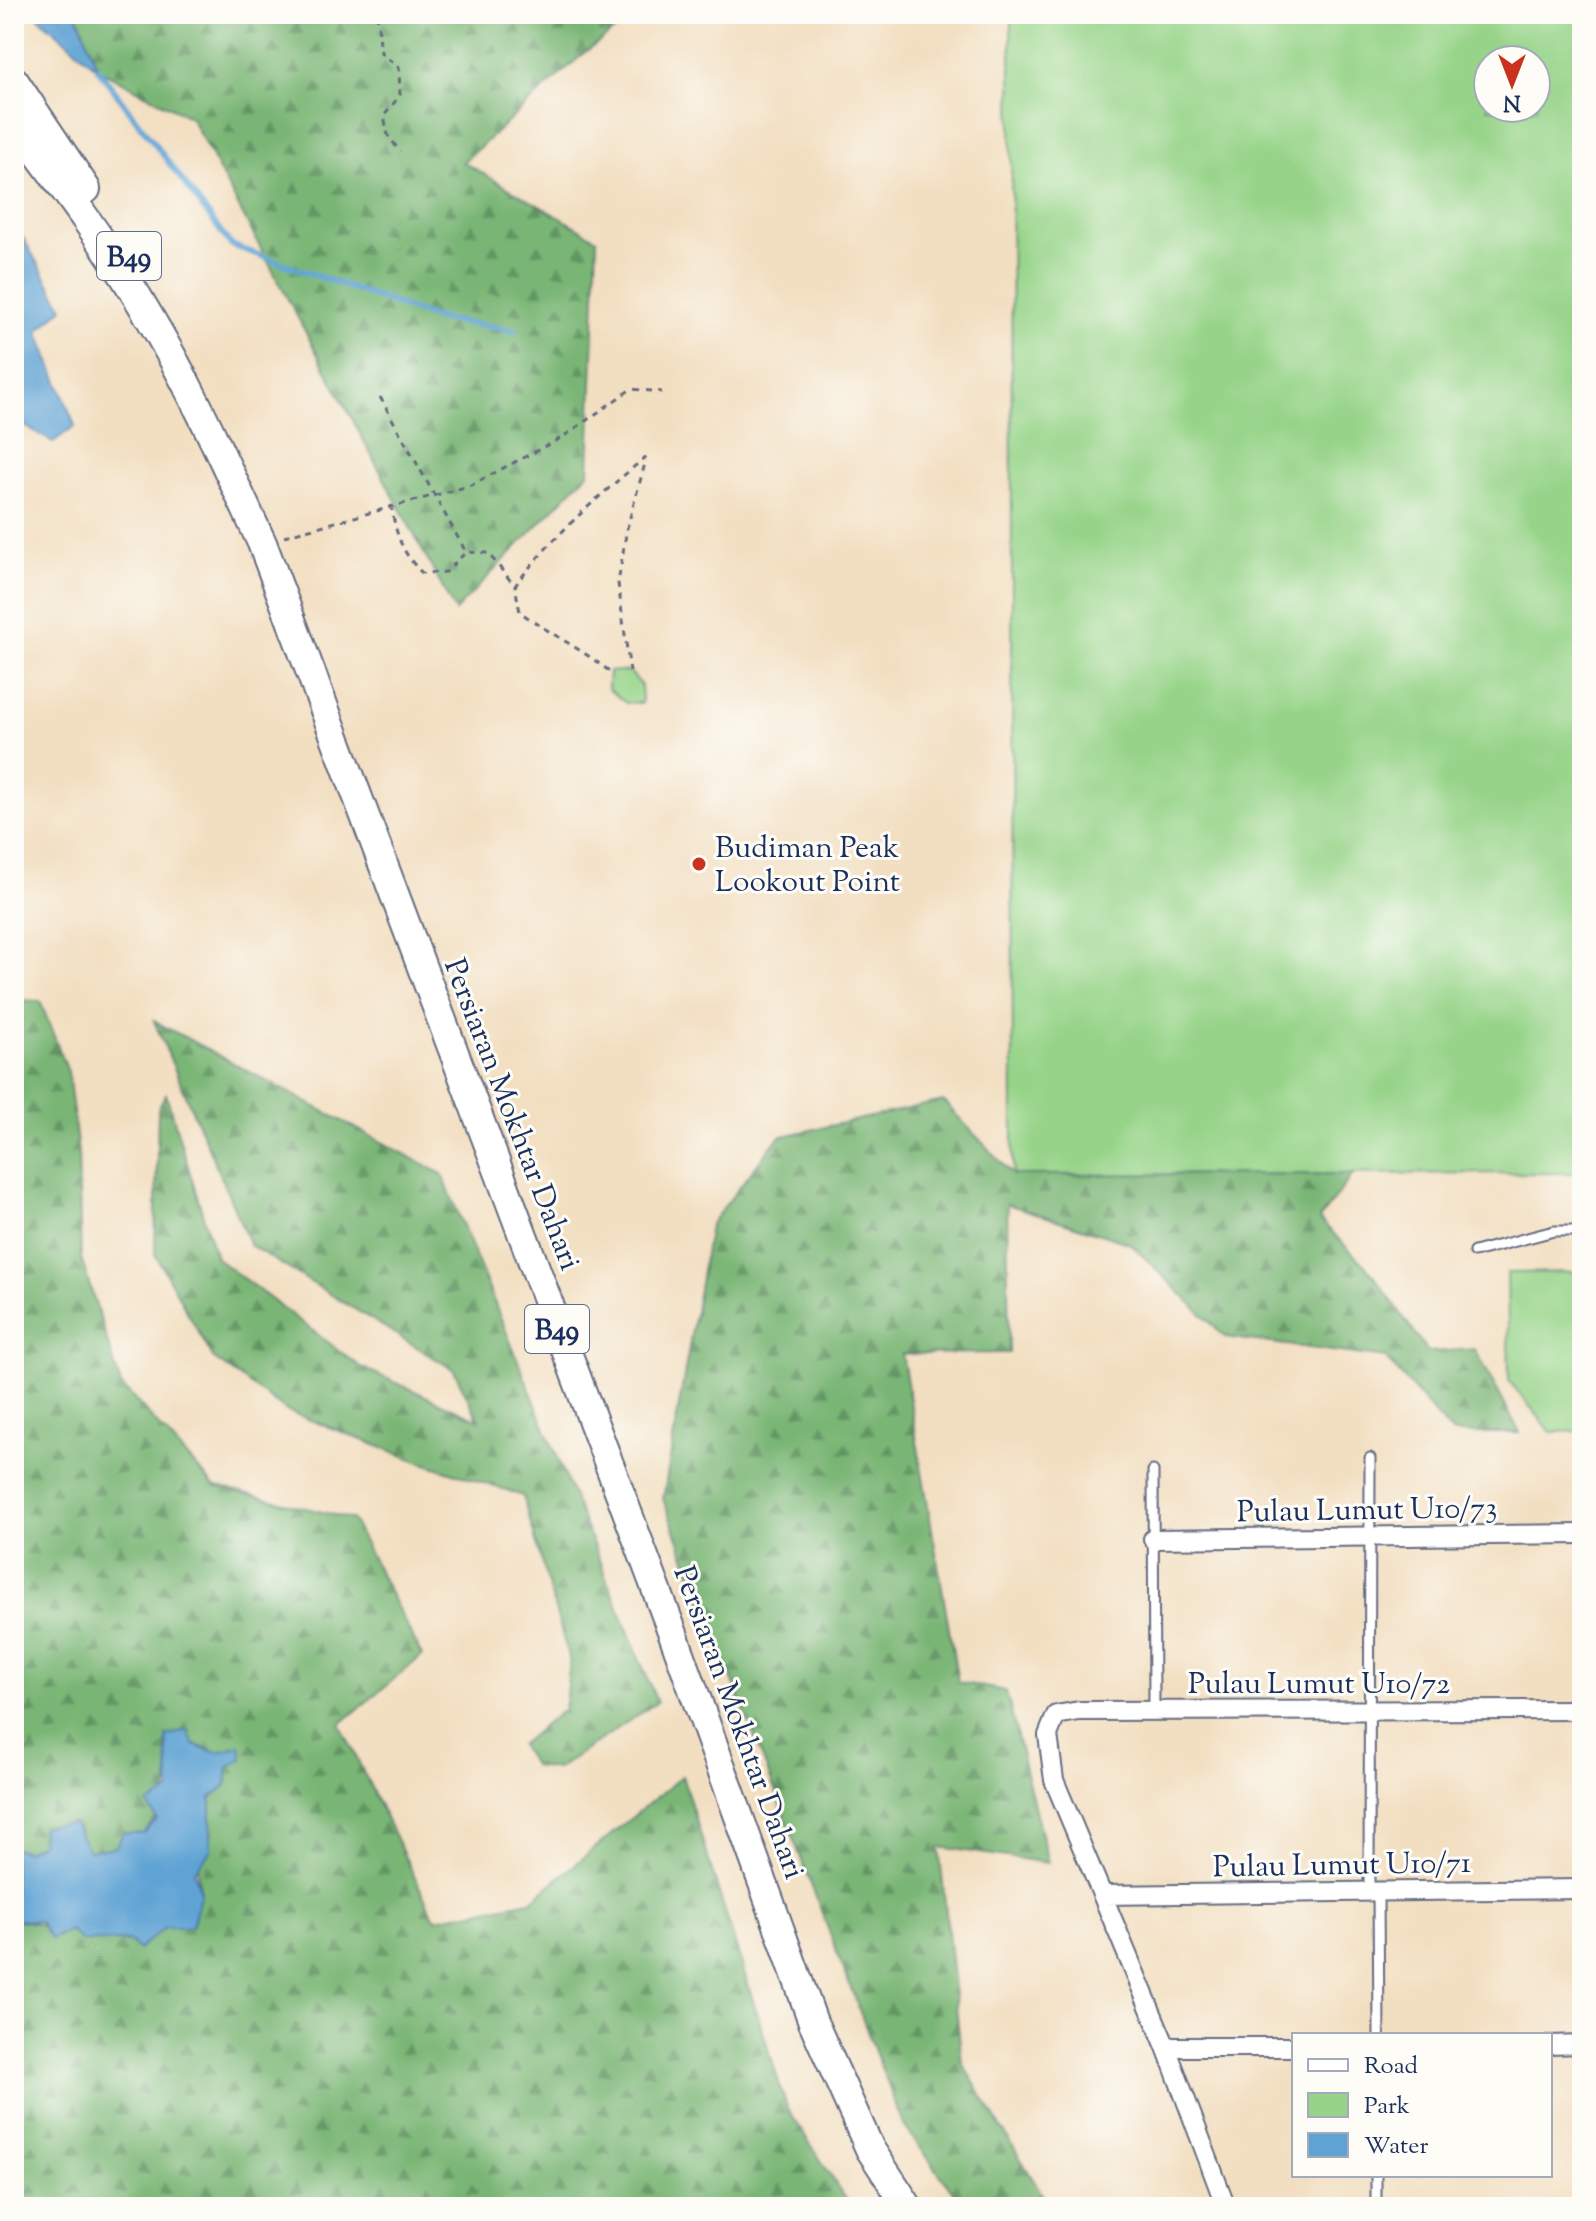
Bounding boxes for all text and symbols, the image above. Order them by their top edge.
north arrow [1472,44,1552,124]
text: N [1503,85,1521,117]
road number: B49 [97,232,161,280]
place label: Budiman Peak Lookout Point [715,828,900,905]
marker: Budiman Peak Lookout Point [690,855,708,873]
street label: Persiaran Mokhtar Dahari [431,953,590,1277]
road number: B49 [525,1305,589,1353]
street label: Pulau Lumut U10/73 [1237,1488,1498,1535]
street label: Persiaran Mokhtar Dahari [661,1560,814,1886]
street label: Pulau Lumut U10/72 [1188,1664,1450,1707]
street label: Pulau Lumut U10/71 [1213,1843,1472,1890]
legend [1292,2033,1552,2177]
text: Road [1364,2050,1418,2084]
text: Park [1364,2090,1410,2124]
text: Water [1364,2130,1428,2164]

